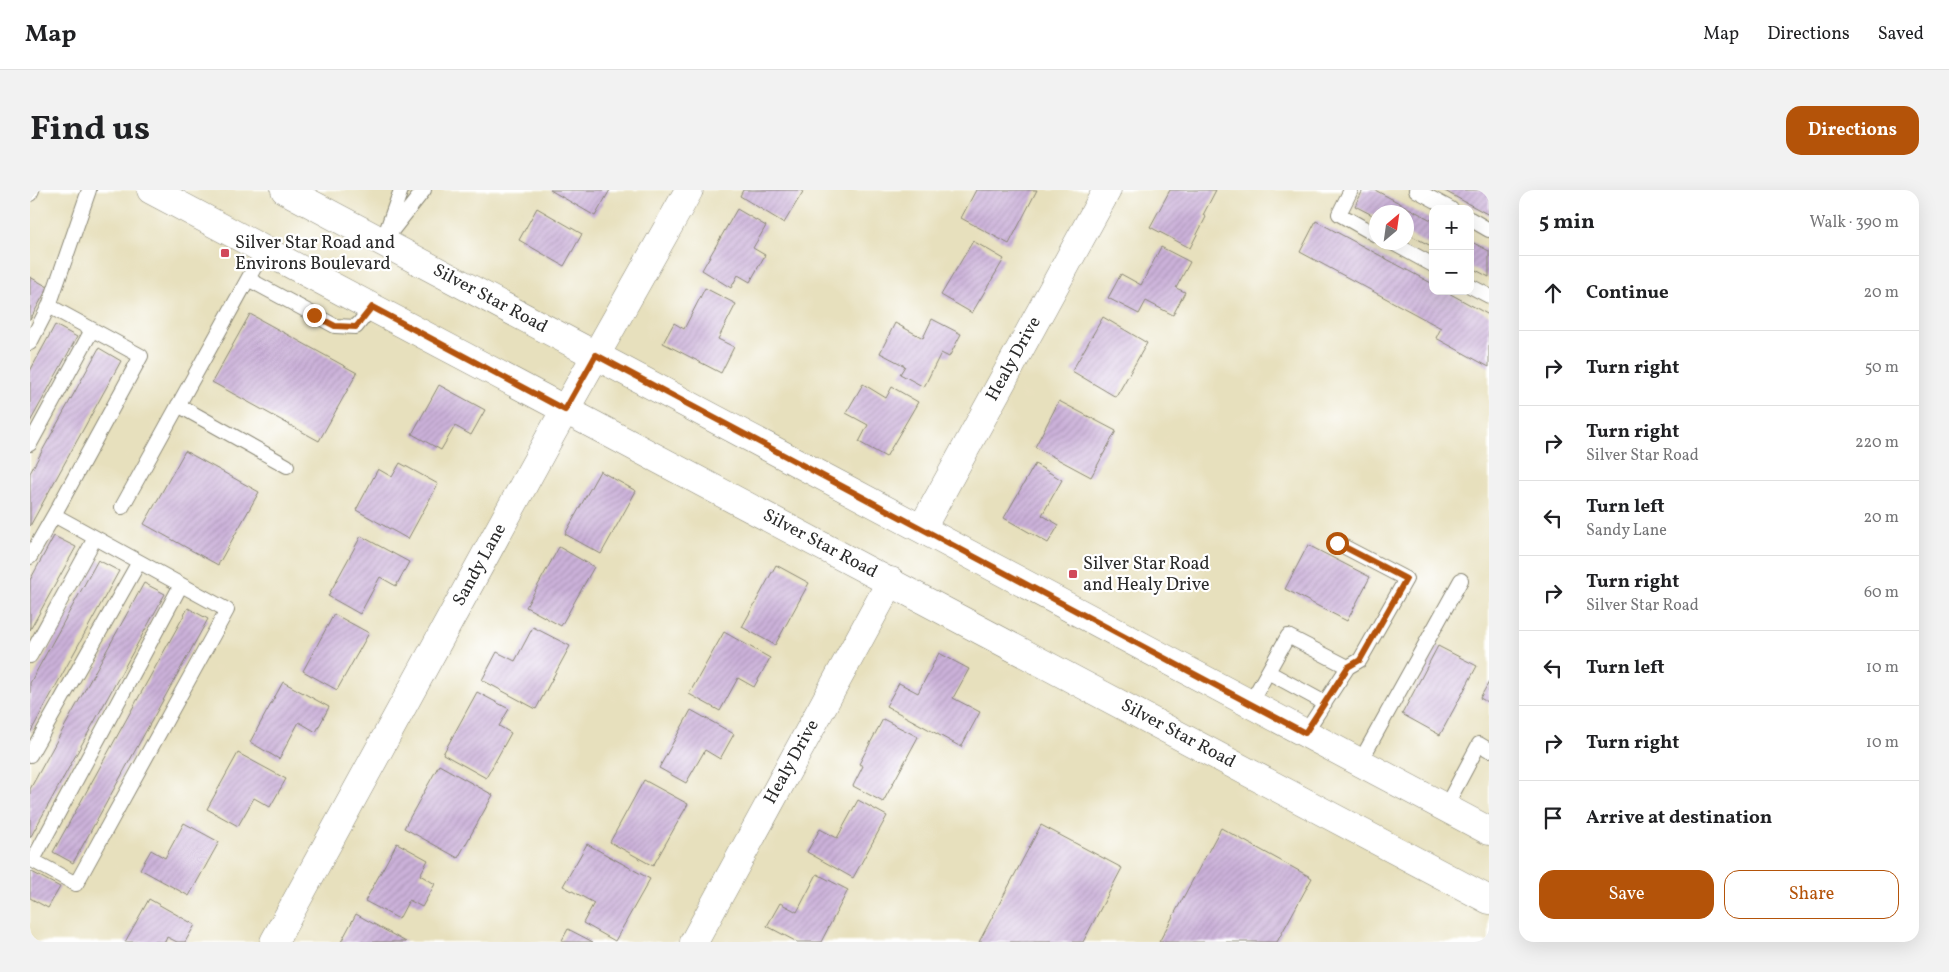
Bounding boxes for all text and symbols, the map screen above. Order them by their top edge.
text: Map [25,18,76,52]
text: Map [1703,22,1739,47]
text: Directions [1767,22,1850,47]
text: Saved [1878,22,1924,47]
text: Find us [30,106,150,154]
button: Directions [1786,106,1919,155]
north arrow [1369,205,1414,250]
map controls [1429,205,1474,295]
button: + [1429,205,1474,250]
text: 5 min [1539,208,1595,237]
text: Walk · 390 m [1810,212,1899,234]
place label: Silver Star Road and Environs Boulevard [235,231,395,277]
marker: Silver Star Road and Environs Boulevard [219,247,231,259]
button: − [1429,250,1474,295]
street label: Silver Star Road [428,258,552,340]
icon: ahead [1539,279,1567,307]
text: Continue [1586,280,1669,306]
text: 20 m [1864,282,1899,304]
route end [303,304,326,327]
street label: Healy Drive [980,312,1048,406]
icon: right [1539,354,1567,382]
text: Turn right [1586,355,1679,381]
text: 50 m [1865,357,1899,379]
text: Turn right [1586,419,1679,445]
icon: right [1539,429,1567,457]
text: 220 m [1855,432,1899,454]
text: Silver Star Road [1586,445,1699,467]
text: Turn left [1586,494,1665,520]
street label: Silver Star Road [758,503,882,585]
icon: left [1539,504,1567,532]
text: 20 m [1864,507,1899,529]
street label: Sandy Lane [447,519,513,611]
text: Sandy Lane [1586,520,1667,542]
route start [1326,532,1349,555]
place label: Silver Star Road and Healy Drive [1083,552,1210,598]
marker: Silver Star Road and Healy Drive [1067,568,1079,580]
text: Turn right [1586,569,1679,595]
icon: right [1539,579,1567,607]
text: 60 m [1864,582,1899,604]
text: Silver Star Road [1586,595,1699,617]
icon: left [1539,654,1567,682]
text: Turn left [1586,655,1665,681]
text: 10 m [1866,657,1899,679]
street label: Silver Star Road [1116,693,1240,775]
street label: Healy Drive [758,715,826,809]
icon: right [1539,729,1567,757]
text: Turn right [1586,730,1679,756]
text: 10 m [1866,732,1899,754]
icon: arrive [1539,804,1567,832]
text: Arrive at destination [1586,805,1772,831]
button: Save [1539,870,1714,919]
button: Share [1724,870,1899,919]

